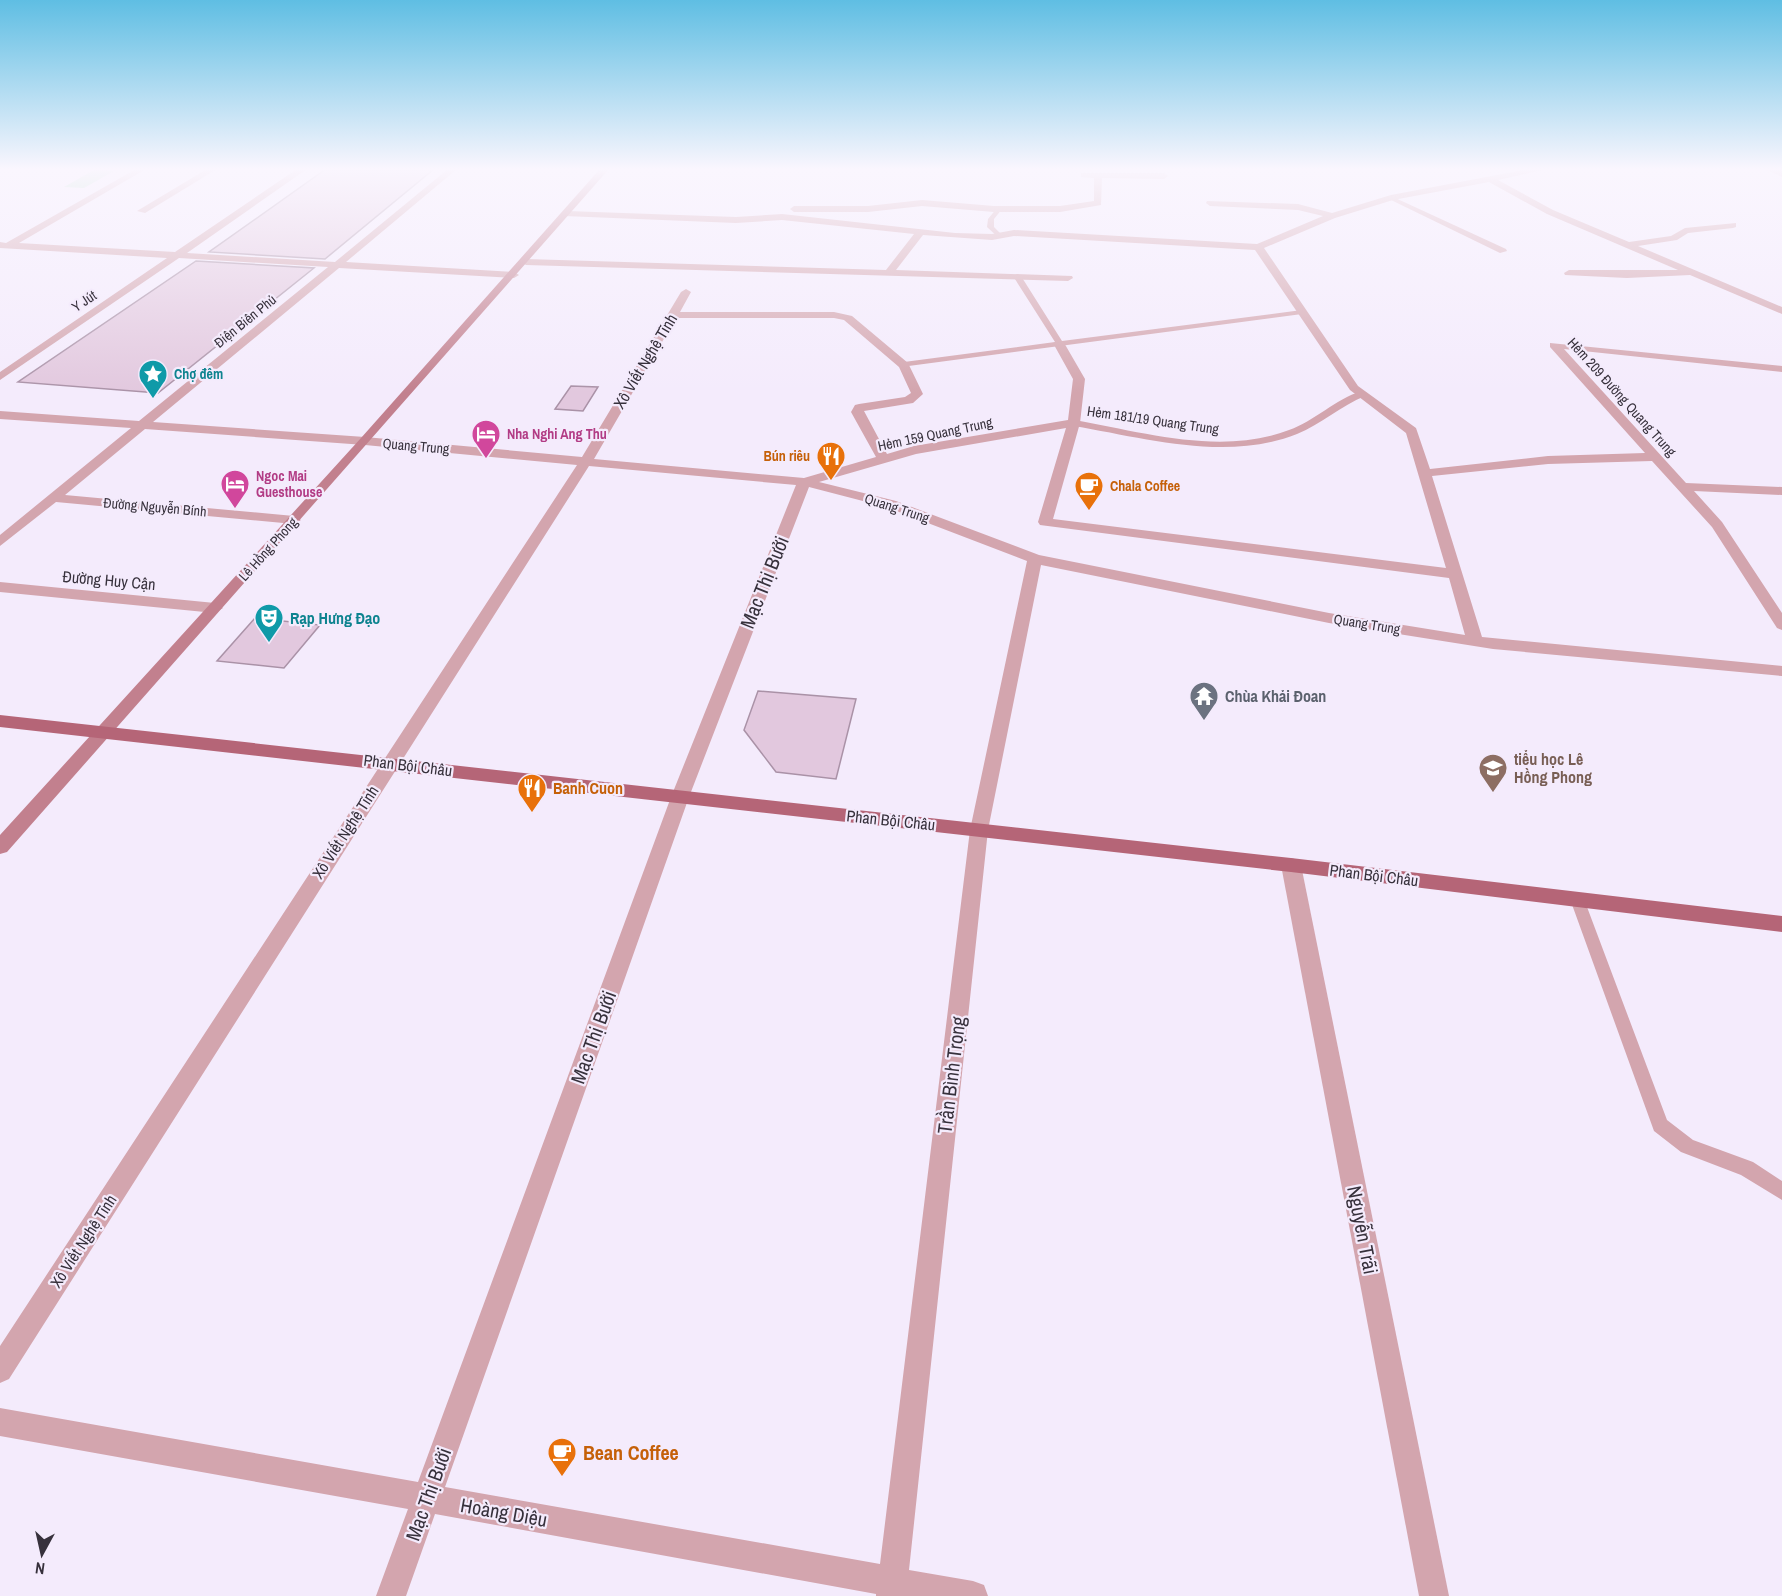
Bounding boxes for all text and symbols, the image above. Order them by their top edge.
street label: Y Jút [68,286,100,316]
street label: Điện Biên Phủ [210,291,280,351]
street label: Xô Viết Nghệ Tĩnh [608,310,682,412]
street label: Hẻm 209 Đường Quang Trung [1564,334,1681,461]
place icon: Chợ đêm [137,358,169,400]
place label: Chợ đêm [174,365,223,383]
street label: Hẻm 181/19 Quang Trung [1086,402,1221,438]
street label: Hẻm 159 Quang Trung [876,413,995,455]
hotel icon: Nha Nghi Ang Thu [470,418,502,460]
place label: Nha Nghi Ang Thu [507,425,607,443]
street label: Quang Trung [382,434,451,458]
restaurant icon: Bún riêu [815,440,847,482]
place label: Bún riêu [763,447,810,465]
place label: Ngoc Mai Guesthouse [256,467,322,501]
hotel icon: Ngoc Mai Guesthouse [219,468,251,510]
cafe icon: Chala Coffee [1073,470,1105,512]
place label: Chala Coffee [1110,477,1180,495]
street label: Quang Trung [862,489,932,527]
street label: Đường Nguyễn Bính [103,494,207,520]
street label: Lê Hồng Phong [235,513,302,585]
street label: Mạc Thị Bưởi [733,532,795,632]
street label: Đường Huy Cận [62,565,156,595]
theatre icon: Rạp Hưng Đạo [253,602,285,644]
place label: Rạp Hưng Đạo [290,607,380,629]
street label: Quang Trung [1332,610,1402,638]
temple icon: Chùa Khải Đoan [1188,680,1220,722]
place label: Chùa Khải Đoan [1225,685,1326,707]
place label: tiểu học Lê Hồng Phong [1514,748,1592,788]
street label: Phan Bội Châu [362,749,454,781]
school or university icon: tiểu học Lê Hồng Phong [1477,752,1509,794]
restaurant icon: Banh Cuon [516,772,548,814]
place label: Banh Cuon [553,777,623,799]
street label: Xô Viết Nghệ Tĩnh [307,781,383,883]
street label: Phan Bội Châu [846,804,936,836]
street label: Phan Bội Châu [1328,859,1420,891]
street label: Mạc Thị Bưởi [564,987,622,1087]
street label: Trần Bình Trọng [930,1015,972,1135]
street label: Nguyễn Trãi [1341,1184,1385,1276]
street label: Xô Viết Nghệ Tĩnh [45,1190,121,1292]
cafe icon: Bean Coffee [546,1436,578,1478]
place label: Bean Coffee [583,1439,679,1466]
street label: Mạc Thị Bưởi [399,1444,457,1544]
street label: Hoàng Diệu [459,1491,549,1533]
north arrow [12,1524,72,1584]
text: N [34,1557,46,1580]

